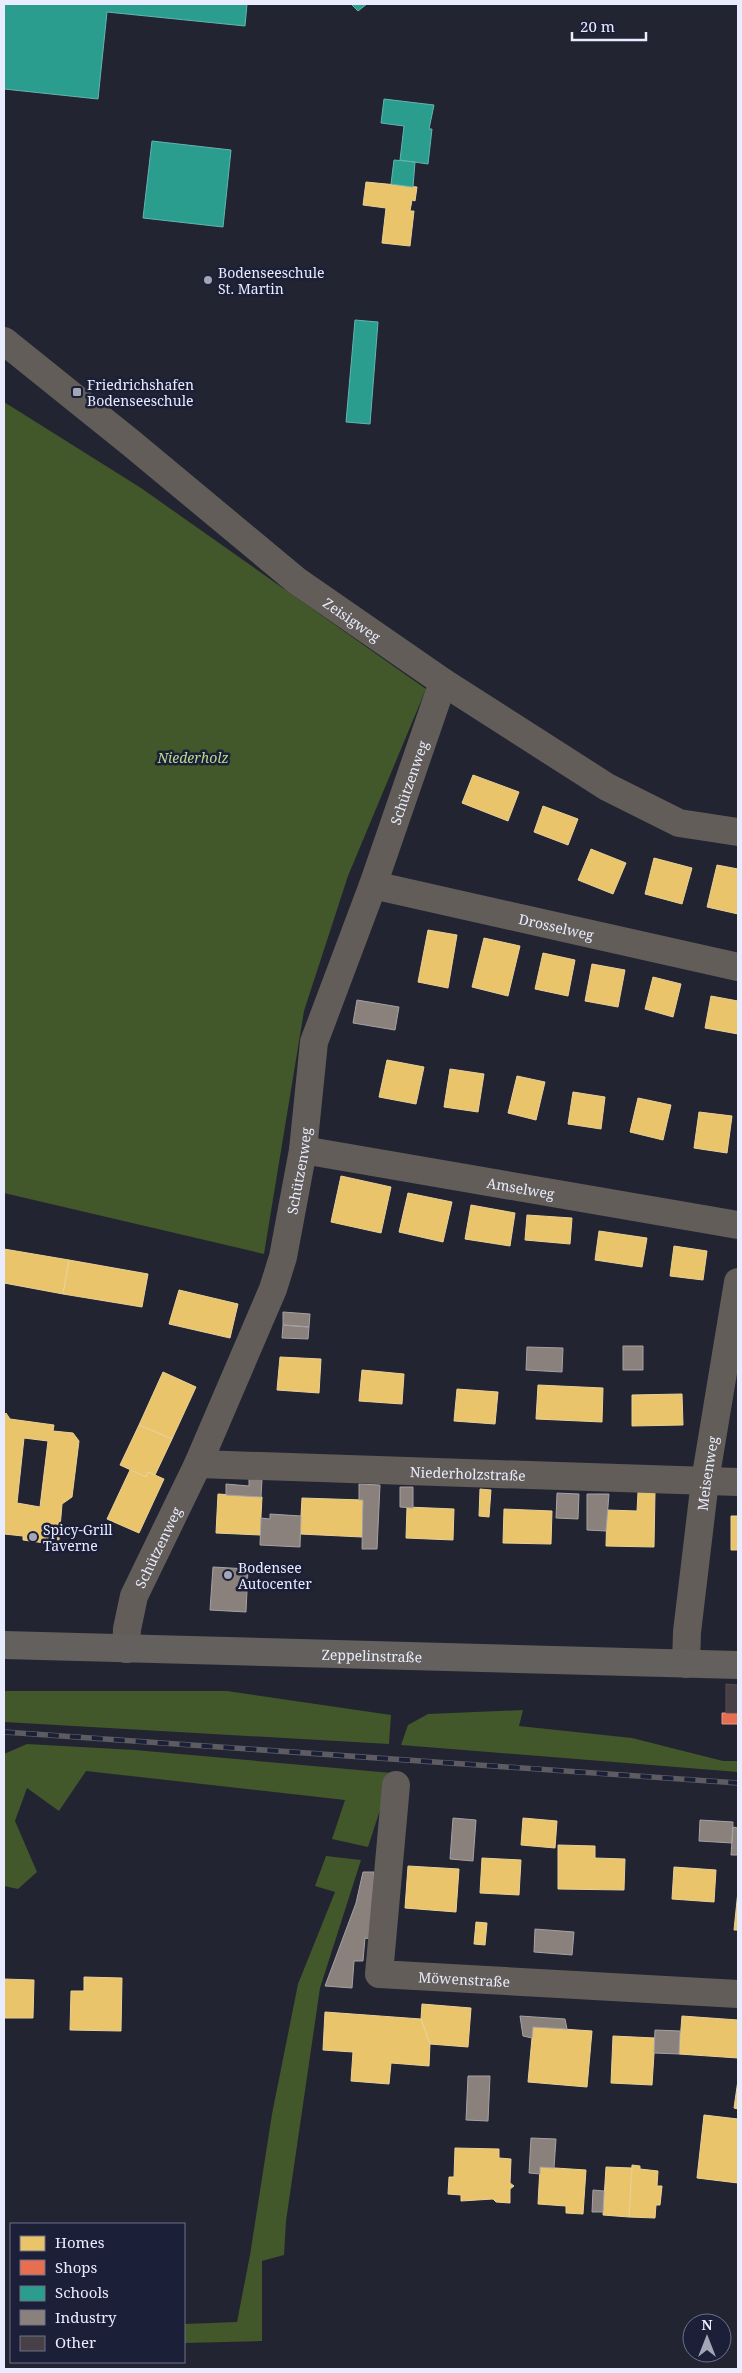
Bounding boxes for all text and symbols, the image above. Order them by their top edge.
scale bar [572,10,646,42]
text: 20 m [580,16,615,36]
place label: Bodenseeschule St. Martin [218,263,324,298]
marker: Bodenseeschule St. Martin [202,274,214,286]
place label: Friedrichshafen Bodenseeschule [87,375,194,410]
marker: Friedrichshafen Bodenseeschule [71,386,83,398]
street label: Zeisigweg [320,593,385,646]
street label: Schützenweg [385,737,432,827]
park label: Niederholz [156,748,229,767]
street label: Drosselweg [517,909,596,944]
street label: Schützenweg [282,1126,315,1216]
street label: Amselweg [485,1172,557,1203]
street label: Meisenweg [692,1434,722,1512]
street label: Niederholzstraße [410,1462,526,1484]
street label: Schützenweg [130,1503,186,1591]
place label: Spicy-Grill Taverne [43,1520,113,1555]
marker: Spicy-Grill Taverne [27,1531,39,1543]
place label: Bodensee Autocenter [238,1558,312,1593]
marker: Bodensee Autocenter [222,1569,234,1581]
street label: Zeppelinstraße [321,1644,422,1666]
street label: Möwenstraße [418,1967,510,1991]
legend [10,2223,185,2363]
text: Homes [55,2232,105,2252]
text: Shops [55,2257,98,2277]
text: Schools [55,2282,109,2302]
text: Industry [55,2307,117,2327]
north arrow [682,2313,732,2363]
text: N [701,2315,713,2334]
text: Other [55,2332,96,2352]

